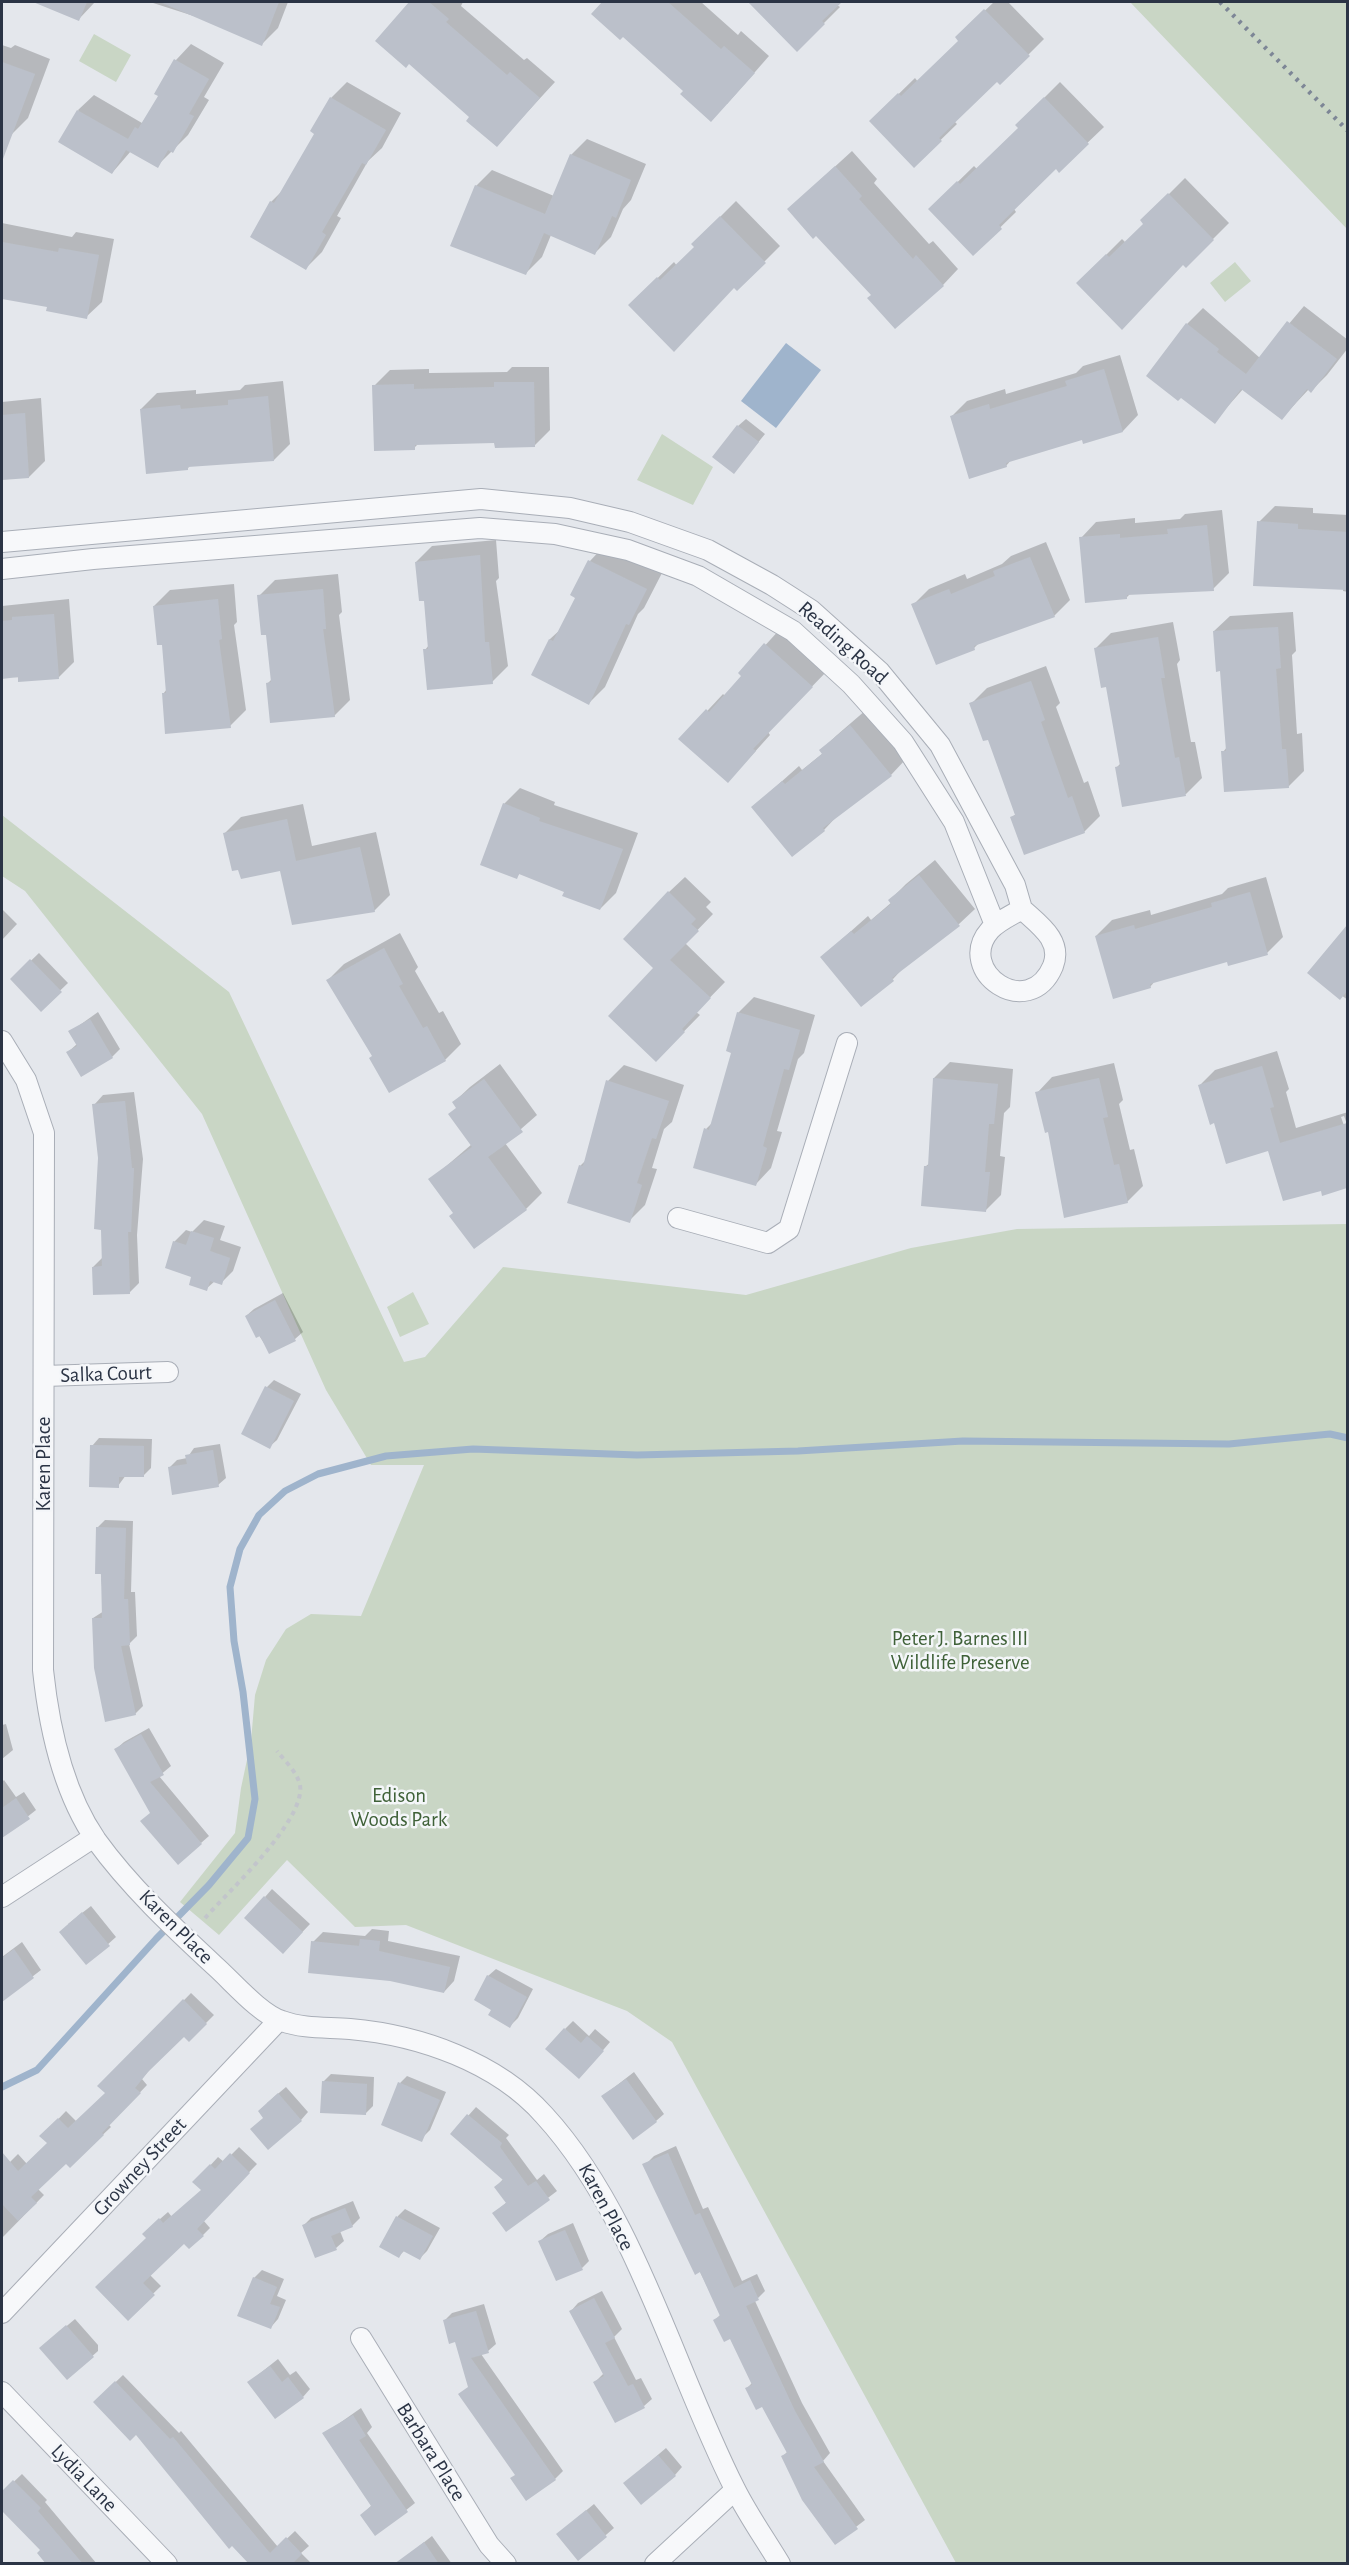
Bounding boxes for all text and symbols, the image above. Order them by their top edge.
street label: Reading Road [793,596,893,690]
street label: Salka Court [60,1360,152,1388]
street label: Karen Place [31,1416,57,1512]
park label: Peter J. Barnes III Wildlife Preserve [890,1626,1030,1676]
park label: Edison Woods Park [351,1783,447,1833]
street label: Karen Place [133,1884,219,1970]
street label: Growney Street [88,2113,192,2221]
street label: Karen Place [573,2159,639,2255]
street label: Barbara Place [391,2398,471,2506]
street label: Lydia Lane [45,2439,123,2517]

